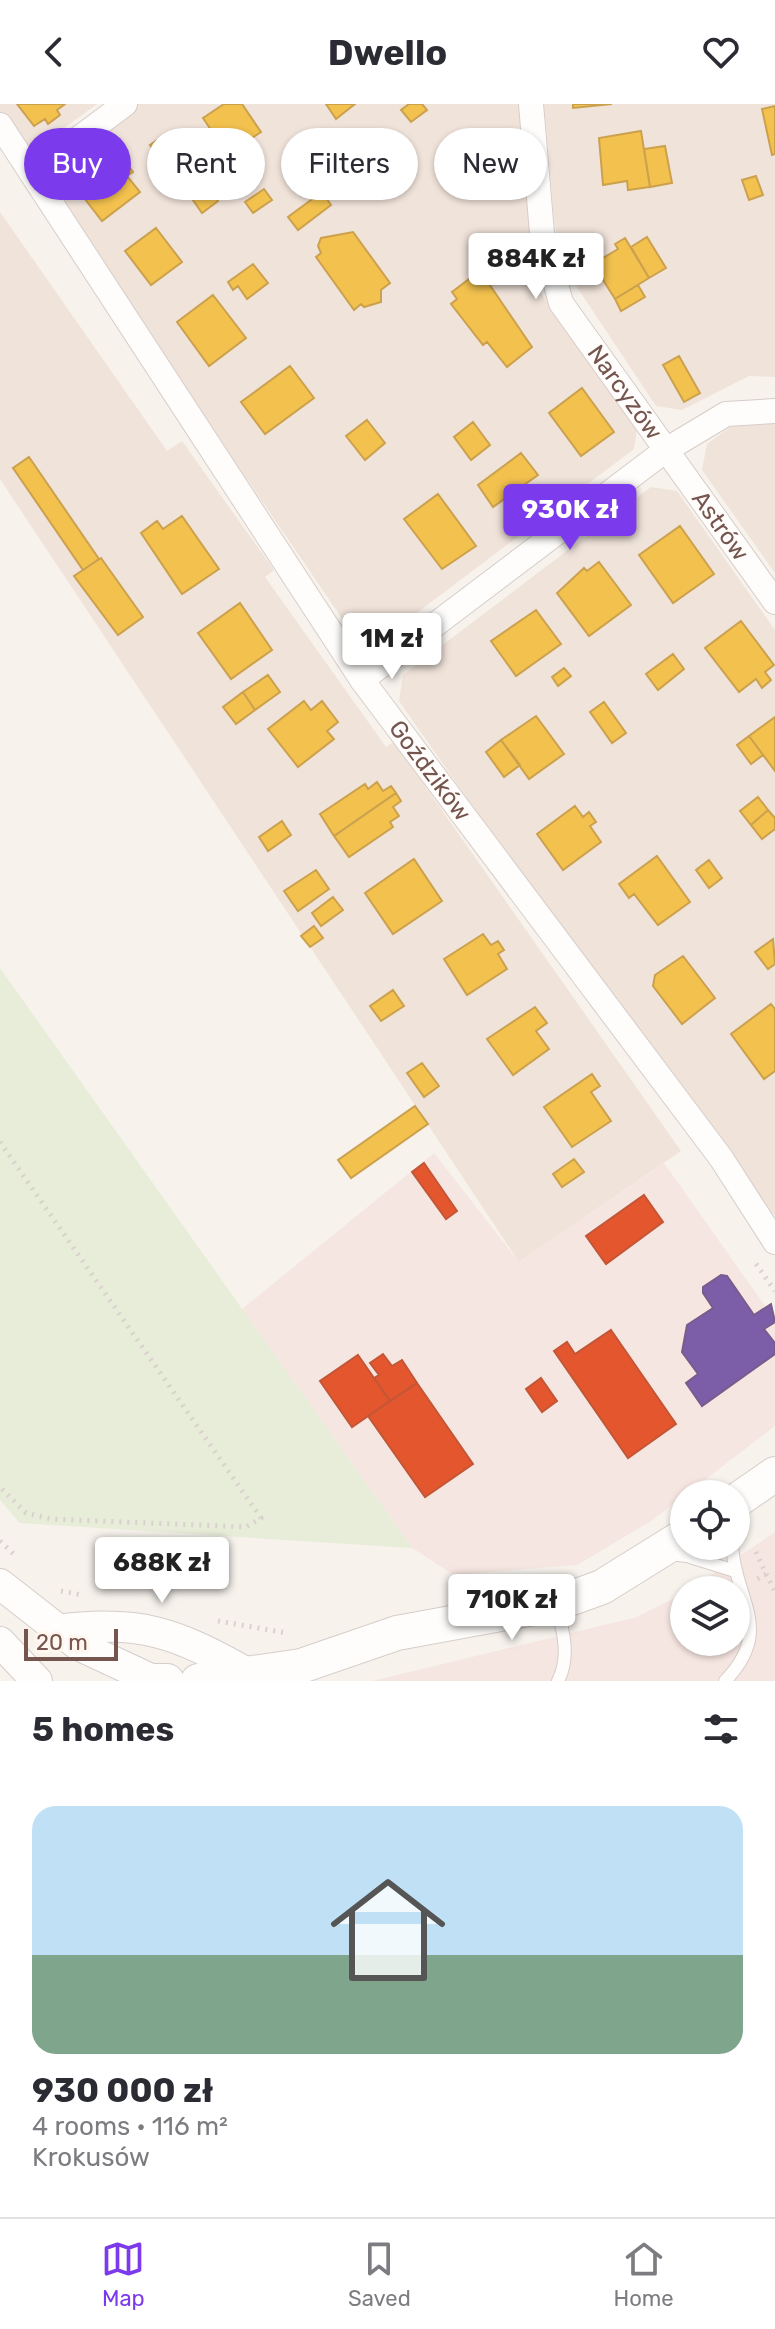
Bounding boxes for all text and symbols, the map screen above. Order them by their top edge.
icon: back [32,30,76,74]
icon: heart [699,30,743,74]
text: Dwello [328,31,447,74]
chip: Buy [24,128,131,200]
chip: Rent [147,128,265,200]
chip: Filters [281,128,418,200]
chip: New [434,128,547,200]
pin: 884K zł [462,233,610,301]
text: 884K zł [487,243,585,274]
street label: Narcyzów [582,340,668,445]
pin: 930K zł [496,484,644,552]
street label: Astrów [686,485,755,566]
text: 930K zł [521,494,619,525]
pin: 1M zł [336,613,448,681]
text: 1M zł [360,623,424,654]
street label: Goździków [383,715,477,827]
map controls [670,1480,750,1656]
button: locate [670,1480,750,1560]
pin: 688K zł [88,1537,236,1605]
text: 688K zł [113,1547,211,1578]
pin: 710K zł [438,1574,586,1642]
button: layers [670,1576,750,1656]
text: 710K zł [466,1584,558,1615]
scale bar [24,1625,118,1661]
text: 20 m [36,1629,88,1656]
icon: filters [699,1707,743,1751]
text: 5 homes [32,1709,174,1750]
icon: home [316,1858,460,2002]
text: 930 000 zł [32,2070,213,2111]
text: 4 rooms · 116 m² [32,2111,228,2142]
text: Krokusów [32,2142,150,2173]
tab: Map [101,2237,145,2312]
tab: Saved [348,2237,411,2312]
tab: Home [613,2237,674,2312]

